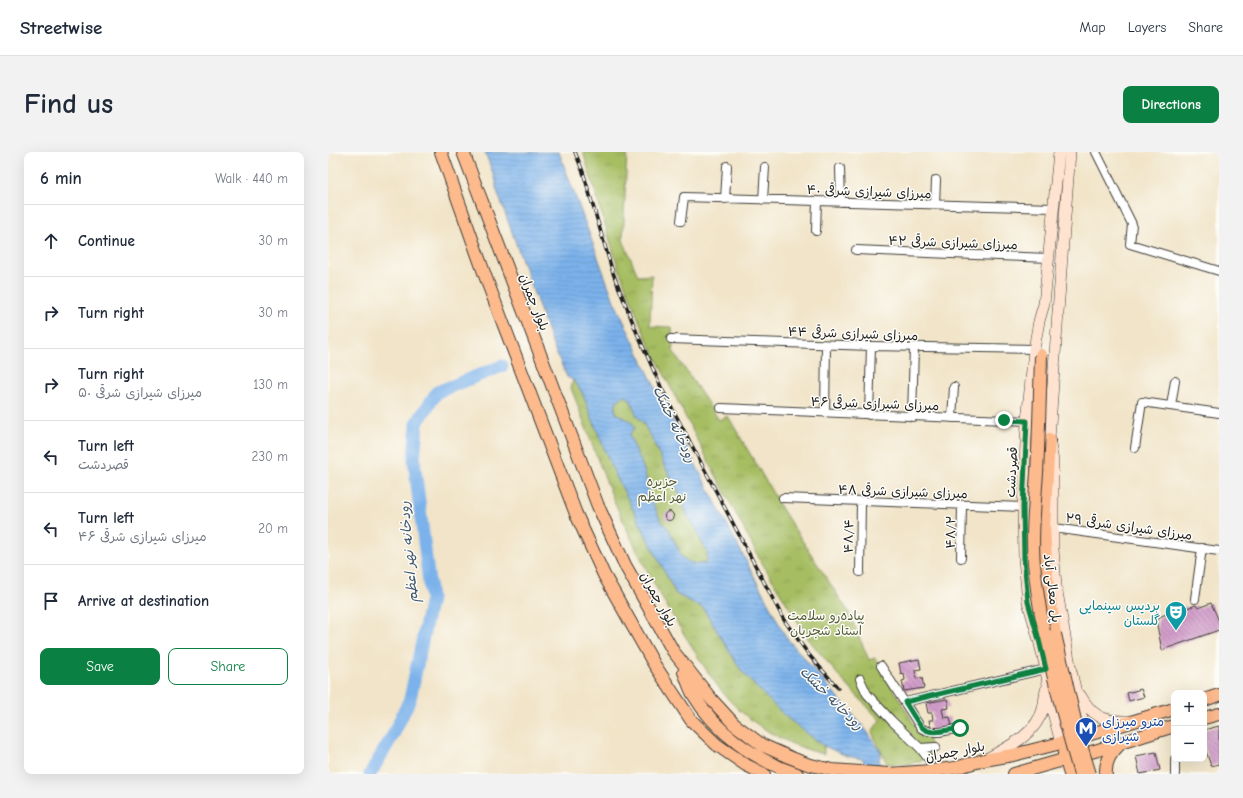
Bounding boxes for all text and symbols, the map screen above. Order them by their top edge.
text: Streetwise [20,17,102,39]
text: Map [1079,19,1106,36]
text: Layers [1128,19,1166,36]
text: Share [1188,19,1223,36]
button: Directions [1123,86,1219,123]
text: Find us [24,88,113,120]
text: 6 min [40,169,82,188]
text: Walk · 440 m [215,171,288,186]
street label: ۴۰ میرزای شیرازی شرقی [806,181,932,202]
icon: ahead [40,230,62,252]
text: Continue [78,232,135,250]
street label: ۴۲ میرزای شیرازی شرقی [888,232,1018,253]
text: 30 m [258,233,288,248]
street label: بلوار چمران [516,271,552,333]
icon: right [40,302,62,324]
text: Turn right [78,304,144,322]
text: 30 m [258,305,288,320]
street label: ۴۴ میرزای شیرازی شرقی [788,323,918,344]
text: Turn right [78,365,144,383]
icon: right [40,374,62,396]
text: 130 m [253,377,288,392]
water label: رودخانه خشک [649,383,700,466]
text: ۵۰ میرزای شیرازی شرقی [78,385,202,400]
street label: ۴۶ میرزای شیرازی شرقی [810,393,939,414]
route end [995,411,1013,429]
text: Turn left [78,437,134,455]
icon: left [40,446,62,468]
street label: قصردشت [1003,446,1020,498]
text: 230 m [252,449,288,464]
text: قصردشت [78,457,129,472]
park label: جزیره نهر اعظم [638,474,686,507]
street label: ۴۸ میرزای شیرازی شرقی [838,481,968,502]
water label: رودخانه نهر اعظم [396,500,423,604]
text: Turn left [78,509,134,527]
street label: ۲۹ میرزای شیرازی شرقی [1064,509,1193,544]
street label: ۴۸/۲ [943,515,958,549]
icon: left [40,518,62,540]
street label: ۴۸/۴ [841,519,856,553]
text: 20 m [258,521,288,536]
text: ۴۶ میرزای شیرازی شرقی [78,529,207,544]
street label: پل معالی آباد [1039,553,1064,624]
street label: بلوار چمران [637,569,680,630]
icon: arrive [40,590,62,612]
text: Arrive at destination [78,592,209,610]
place label: پردیس سینمایی گلستان [1079,598,1160,628]
theatre icon: پردیس سینمایی گلستان [1163,599,1189,632]
park label: پیاده‌رو سلامت استاد شجریان [787,608,865,639]
button: Save [40,648,160,685]
button: Share [168,648,288,685]
water label: رودخانه خشک [796,663,867,734]
map controls [1171,690,1207,762]
button: + [1171,690,1207,726]
place label: مترو میرزای شیرازی [1102,714,1164,745]
metro station icon: مترو میرزای شیرازی [1073,715,1099,748]
route start [951,719,969,737]
button: − [1171,726,1207,762]
street label: بلوار چمران [924,738,986,766]

